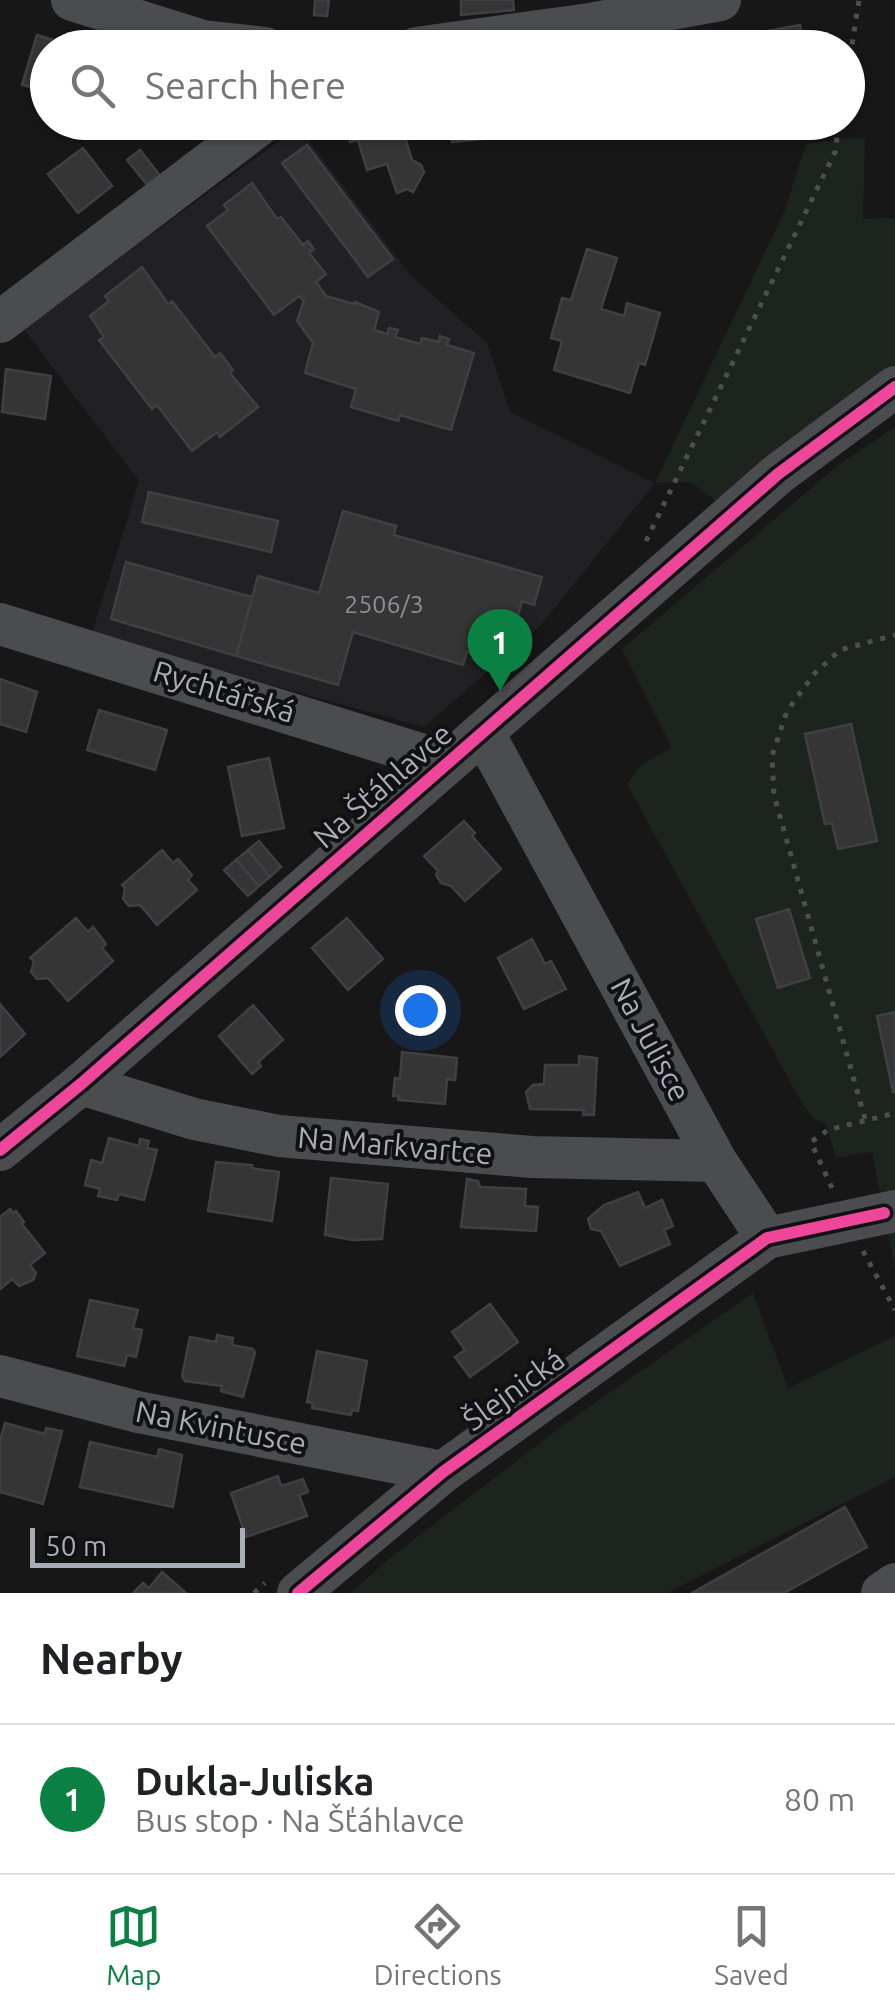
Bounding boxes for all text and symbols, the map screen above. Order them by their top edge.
search box [30,30,865,140]
icon: search [65,58,120,113]
text: Search here [145,64,346,106]
house number: 2506/3 [344,590,424,618]
pin: 1 [468,608,532,691]
street label: Rychtářská [149,653,299,729]
street label: Na Šťáhlavce [306,716,458,855]
street label: Na Julisce [604,972,697,1107]
your location [395,985,446,1036]
street label: Na Markvartce [296,1120,494,1170]
street label: Šlejnická [456,1341,570,1437]
street label: Na Kvintusce [133,1394,309,1460]
scale bar [30,1523,245,1568]
text: 50 m [45,1530,107,1561]
text: Nearby [40,1635,183,1682]
text: Dukla-Juliska [135,1760,374,1802]
text: 1 [63,1781,82,1817]
text: 80 m [784,1781,855,1817]
text: Bus stop · Na Šťáhlavce [135,1802,465,1838]
tab: Map [106,1899,161,1990]
tab: Directions [374,1899,502,1990]
tab: Saved [714,1899,789,1990]

